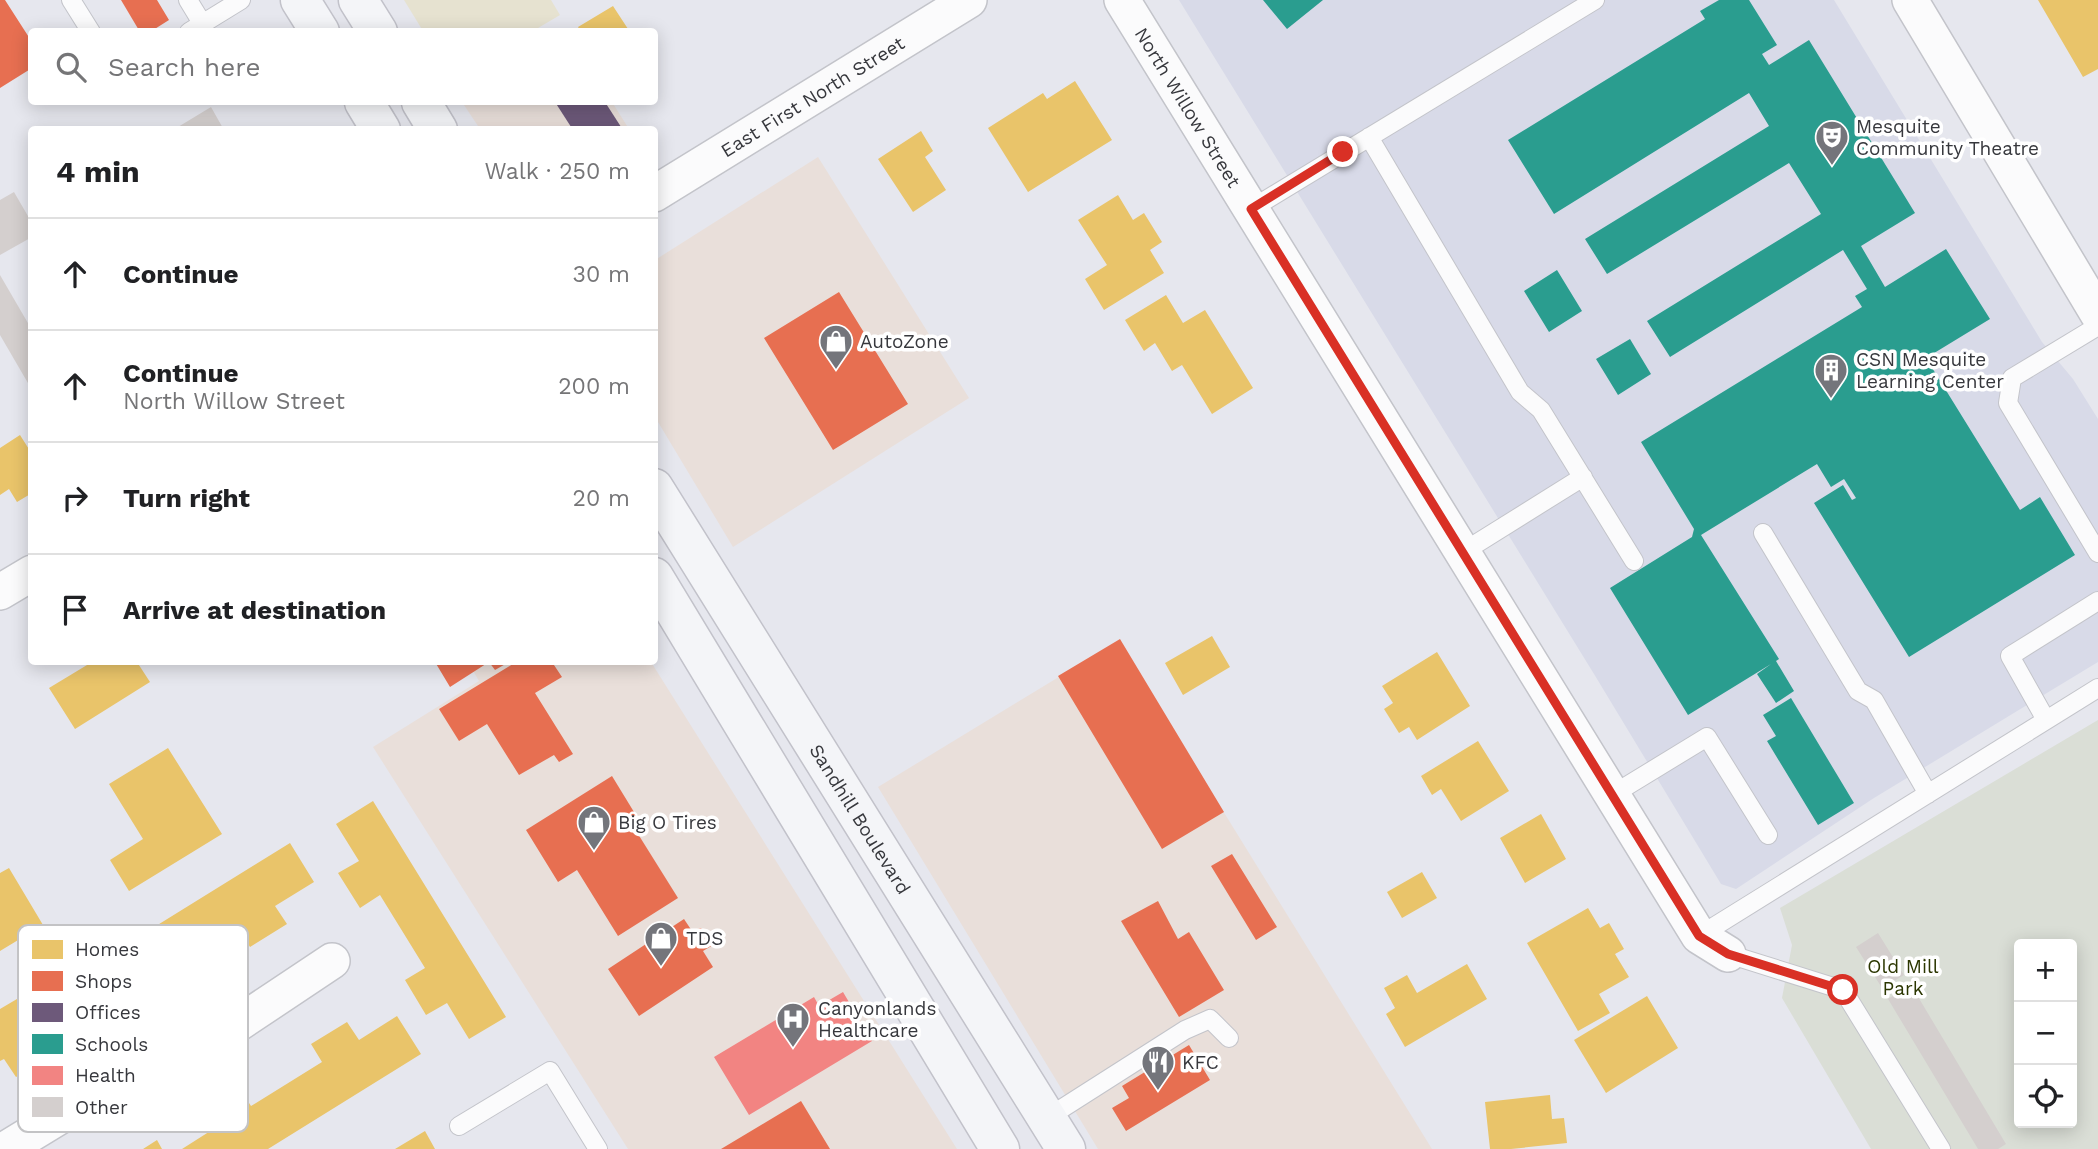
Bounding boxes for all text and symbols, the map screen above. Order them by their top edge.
street label: North Willow Street [1130,23,1246,191]
search box [28,28,658,105]
street label: East First North Street [716,31,909,162]
icon: search [52,48,90,86]
text: Search here [108,52,260,82]
place label: Mesquite Community Theatre [1856,115,2039,160]
theatre icon: Mesquite Community Theatre [1813,118,1851,167]
route end [1327,136,1358,167]
text: 4 min [56,154,140,189]
text: Walk · 250 m [484,158,630,185]
icon: ahead [56,255,94,293]
text: Continue [123,259,239,289]
text: 30 m [573,261,630,288]
shop icon: AutoZone [817,322,855,371]
place label: AutoZone [860,330,949,353]
place label: CSN Mesquite Learning Center [1856,348,2004,393]
building icon: CSN Mesquite Learning Center [1812,351,1850,400]
text: Continue [123,358,239,388]
icon: ahead [56,367,94,405]
text: 200 m [558,373,630,400]
text: North Willow Street [123,388,345,415]
icon: right [56,479,94,517]
text: Turn right [123,483,250,513]
text: 20 m [573,485,630,512]
icon: arrive [56,591,94,629]
text: Arrive at destination [123,595,386,625]
street label: Sandhill Boulevard [805,740,916,898]
shop icon: Big O Tires [575,803,613,852]
place label: Big O Tires [618,811,717,834]
shop icon: TDS [642,919,680,968]
legend [18,925,248,1132]
place label: TDS [686,927,723,950]
text: Homes [75,938,139,961]
map controls [2014,939,2077,1128]
button: + [2014,939,2077,1002]
park label: Old Mill Park [1867,955,1939,1000]
text: Shops [75,970,132,993]
route start [1827,974,1858,1005]
place label: Canyonlands Healthcare [818,997,937,1042]
hospital icon: Canyonlands Healthcare [774,1000,812,1049]
text: Offices [75,1001,141,1024]
button: − [2014,1002,2077,1065]
text: Schools [75,1033,148,1056]
restaurant icon: KFC [1139,1043,1177,1092]
place label: KFC [1182,1051,1219,1074]
text: Health [75,1064,136,1087]
button: locate [2014,1065,2077,1128]
text: Other [75,1096,128,1119]

